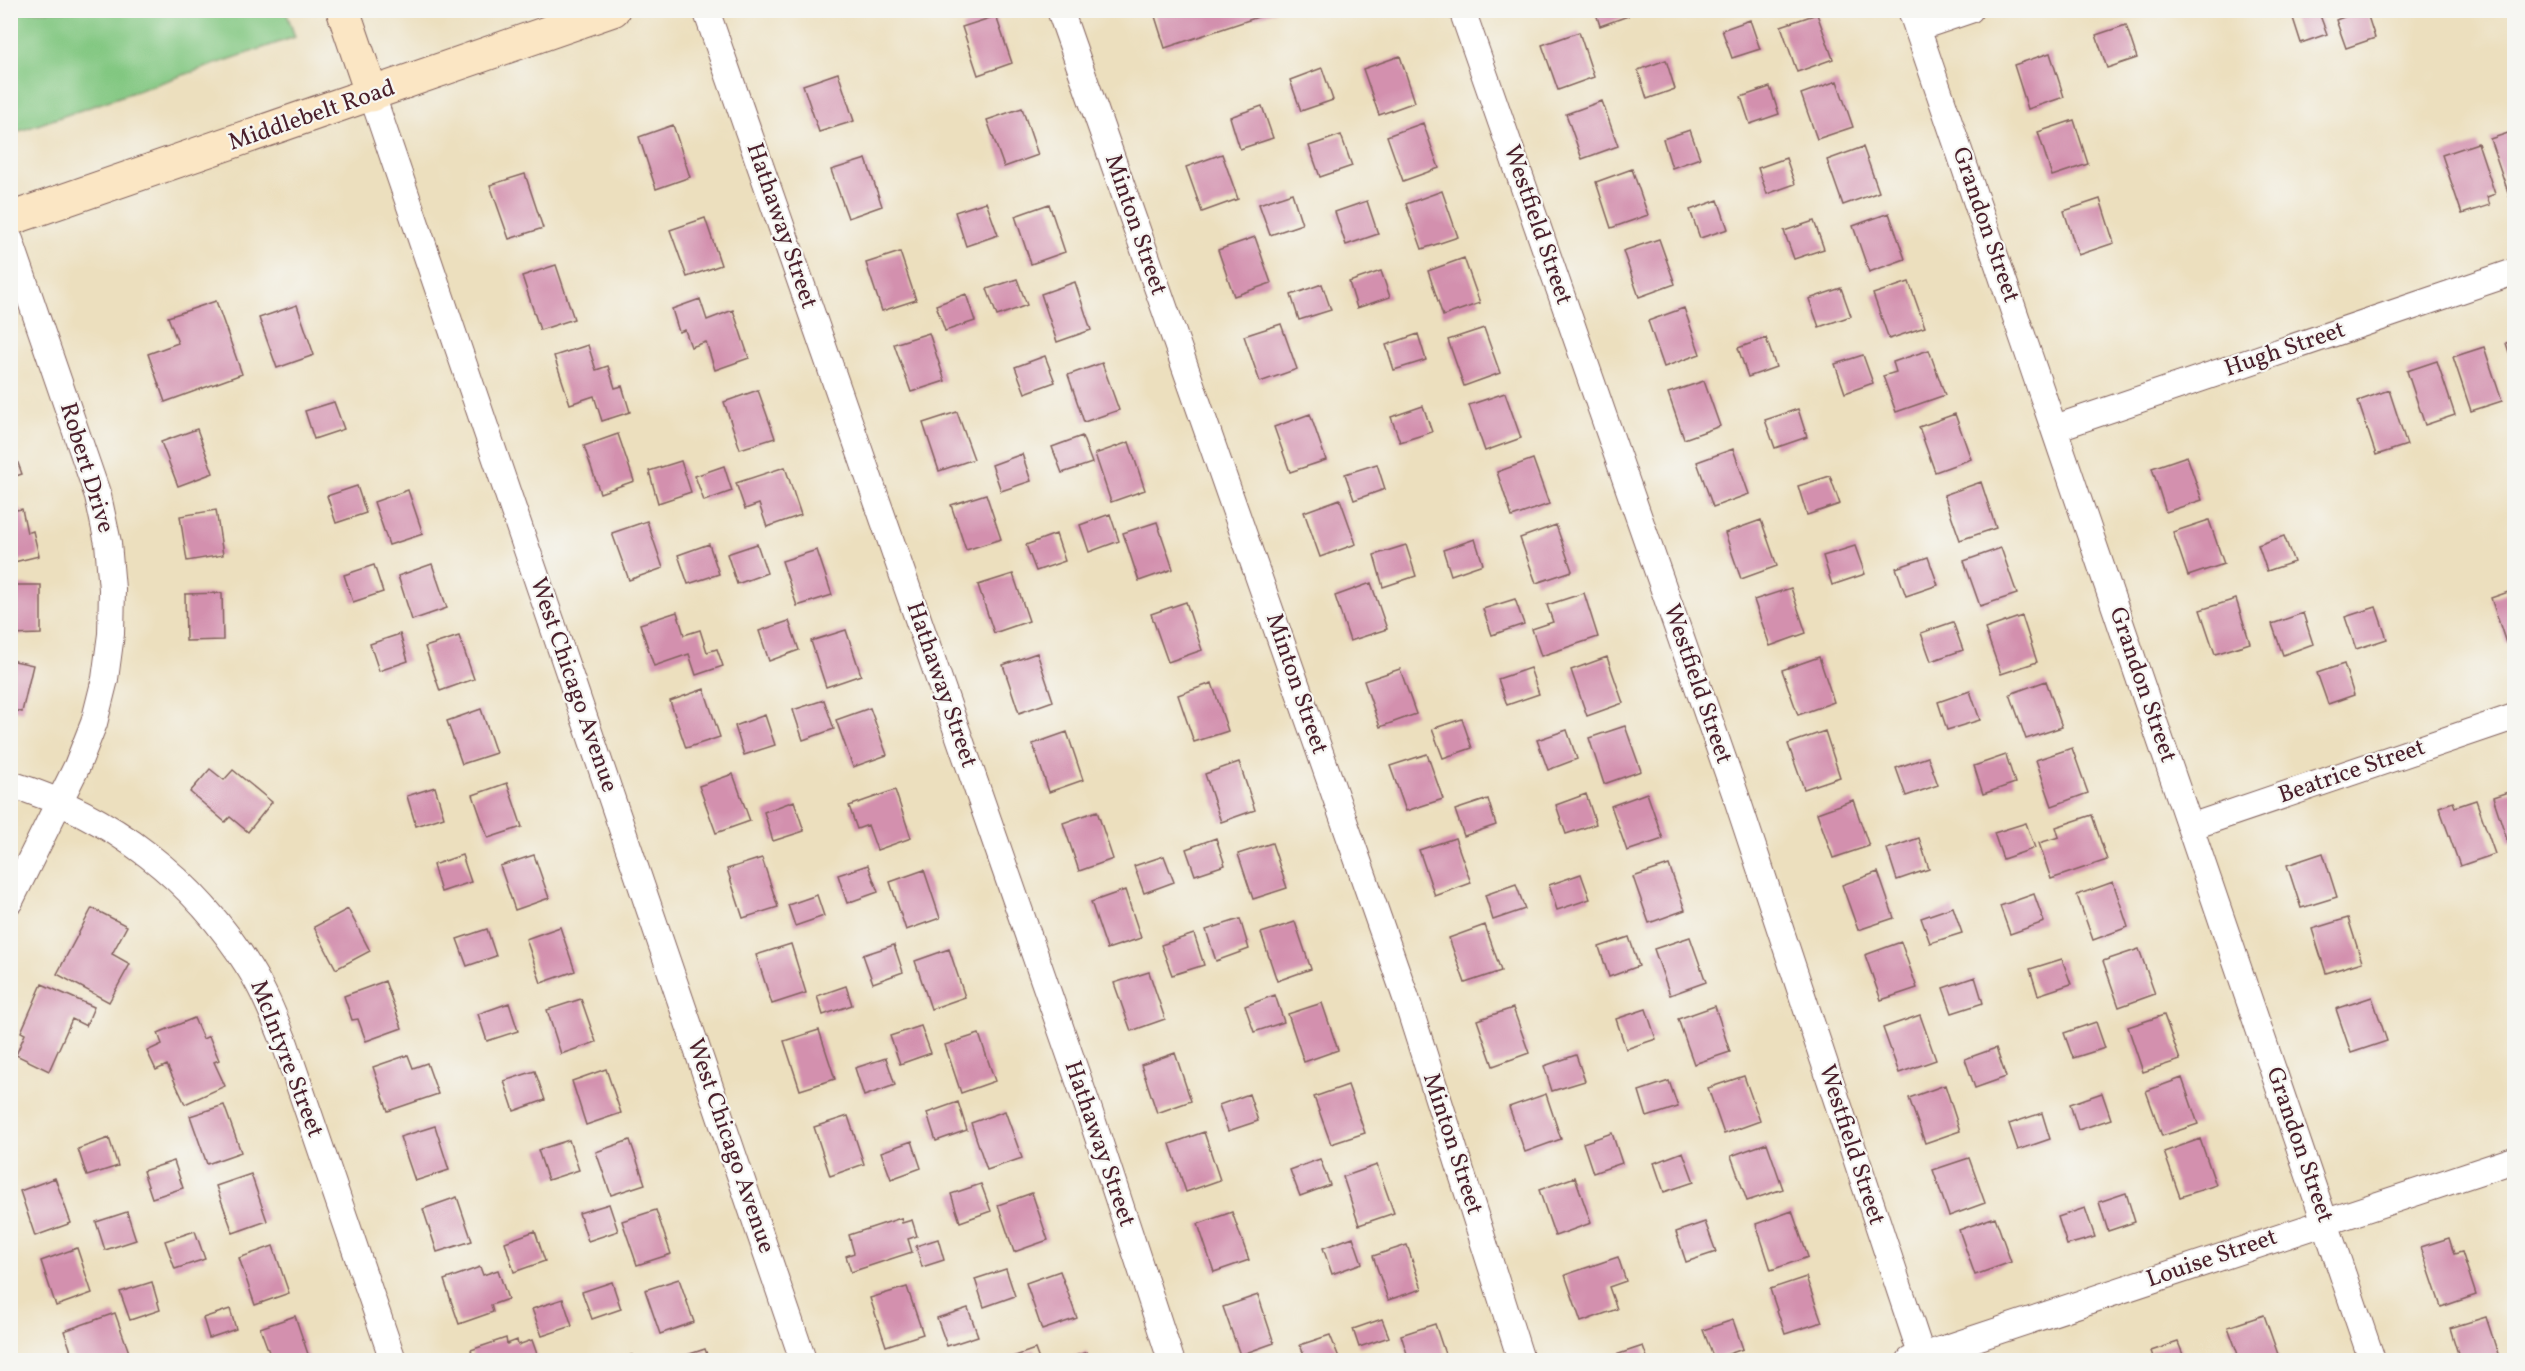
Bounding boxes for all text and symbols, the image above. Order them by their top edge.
street label: Middlebelt Road [224,72,400,160]
street label: Hathaway Street [737,138,825,314]
street label: Westfield Street [1494,140,1580,310]
street label: Grandon Street [1943,143,2027,307]
street label: Minton Street [1095,150,1175,300]
street label: Hugh Street [2220,313,2350,387]
street label: Robert Drive [50,399,122,537]
street label: West Chicago Avenue [520,573,626,797]
street label: Hathaway Street [897,597,985,773]
street label: Westfield Street [1654,599,1740,769]
street label: Grandon Street [2100,603,2184,767]
street label: Minton Street [1256,609,1336,759]
street label: Beatrice Street [2274,731,2430,813]
street label: McIntyre Street [240,975,332,1143]
street label: West Chicago Avenue [677,1034,783,1258]
street label: Hathaway Street [1055,1056,1143,1232]
street label: Westfield Street [1809,1060,1893,1230]
street label: Grandon Street [2257,1063,2341,1227]
street label: Minton Street [1413,1069,1491,1219]
street label: Louise Street [2142,1221,2282,1297]

